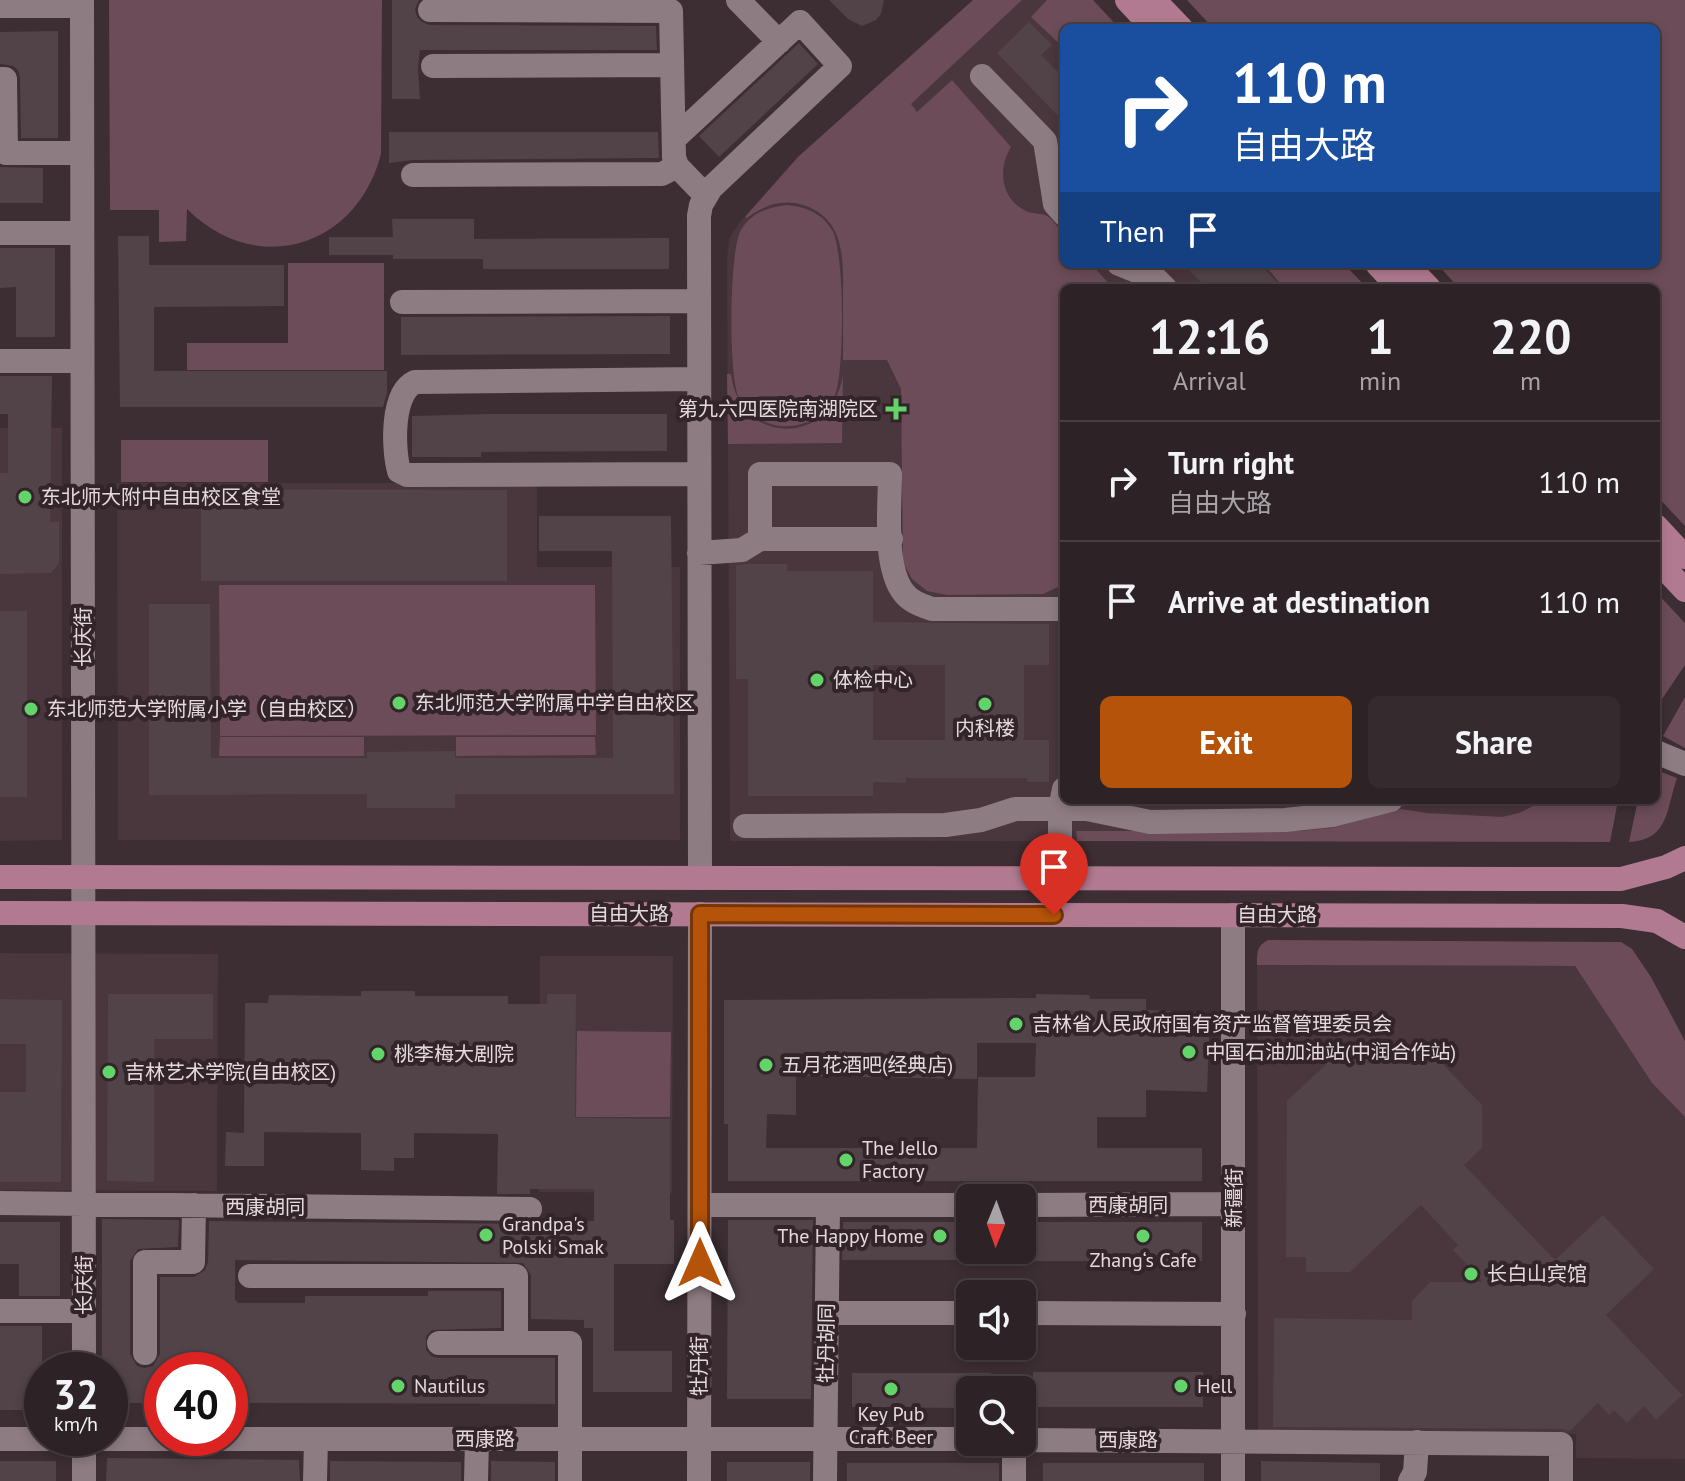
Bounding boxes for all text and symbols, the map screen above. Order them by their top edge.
text: 110 m [1232,46,1387,118]
icon: right [1100,56,1204,160]
text: 自由大路 [1232,121,1376,168]
icon: arrive [1181,208,1225,252]
text: Then [1100,211,1165,250]
text: 12:16 [1149,305,1270,367]
text: 1 [1366,305,1394,367]
text: 220 [1490,305,1571,367]
text: Arrival [1173,364,1246,397]
text: min [1359,364,1401,397]
text: m [1520,364,1541,397]
place label: 第九六四医院南湖院区 [678,396,878,422]
marker: 第九六四医院南湖院区 [885,398,907,420]
text: Turn right [1168,443,1294,482]
icon: right [1100,459,1144,503]
text: 110 m [1539,462,1620,501]
place label: 东北师大附中自由校区食堂 [41,484,281,510]
text: 自由大路 [1168,486,1272,519]
marker: 东北师大附中自由校区食堂 [16,488,34,506]
icon: arrive [1100,579,1144,623]
text: Arrive at destination [1168,582,1430,621]
text: 110 m [1539,582,1620,621]
street label: 长庆街 [70,607,96,667]
place label: 体检中心 [833,667,913,693]
marker: 体检中心 [808,671,826,689]
place label: 东北师范大学附属中学自由校区 [415,690,695,716]
marker: 东北师范大学附属中学自由校区 [390,694,408,712]
marker: 内科楼 [976,695,994,713]
place label: 东北师范大学附属小学（自由校区） [47,696,367,722]
button: Exit [1100,696,1352,788]
button: Share [1368,696,1620,788]
marker: 东北师范大学附属小学（自由校区） [22,700,40,718]
place label: 内科楼 [955,715,1015,741]
pin [1020,833,1088,915]
icon: arrive [1032,845,1076,889]
street label: 自由大路 [589,901,669,927]
street label: 自由大路 [1237,902,1317,928]
place label: 吉林省人民政府国有资产监督管理委员会 [1032,1011,1392,1037]
marker: 吉林省人民政府国有资产监督管理委员会 [1007,1015,1025,1033]
place label: 中国石油加油站(中润合作站) [1205,1039,1456,1065]
place label: 桃李梅大剧院 [394,1041,514,1067]
marker: 中国石油加油站(中润合作站) [1180,1043,1198,1061]
marker: 桃李梅大剧院 [369,1045,387,1063]
place label: 五月花酒吧(经典店) [782,1052,953,1078]
marker: 五月花酒吧(经典店) [757,1056,775,1074]
place label: 吉林艺术学院(自由校区) [125,1059,336,1085]
marker: 吉林艺术学院(自由校区) [100,1063,118,1081]
place label: The Jello Factory [862,1135,938,1184]
marker: The Jello Factory [837,1151,855,1169]
street label: 新疆街 [1221,1168,1247,1228]
north arrow [956,1184,1036,1264]
map controls [956,1184,1036,1456]
street label: 西康胡同 [1088,1192,1168,1218]
street label: 西康胡同 [225,1194,305,1220]
place label: Grandpa's Polski Smak [502,1211,604,1260]
position arrow [658,1221,742,1305]
place label: The Happy Home [777,1223,924,1249]
marker: Grandpa's Polski Smak [477,1226,495,1244]
marker: The Happy Home [931,1227,949,1245]
marker: Zhang‘s Cafe [1134,1227,1152,1245]
place label: Zhang‘s Cafe [1089,1247,1197,1273]
street label: 长庆街 [71,1255,97,1315]
place label: 长白山宾馆 [1487,1261,1587,1287]
marker: 长白山宾馆 [1462,1265,1480,1283]
button: sound [956,1280,1036,1360]
street label: 牡丹胡同 [812,1303,840,1383]
street label: 牡丹街 [686,1336,712,1396]
speed limit sign: 40 [144,1352,248,1456]
text: 32 [53,1368,99,1420]
place label: Nautilus [414,1373,485,1399]
place label: Hell [1197,1373,1232,1399]
button: search [956,1376,1036,1456]
marker: Nautilus [389,1377,407,1395]
marker: Hell [1172,1377,1190,1395]
marker: Key Pub Craft Beer [882,1380,900,1398]
place label: Key Pub Craft Beer [849,1401,933,1450]
text: km/h [54,1411,98,1437]
street label: 西康路 [455,1426,515,1452]
street label: 西康路 [1098,1427,1158,1453]

